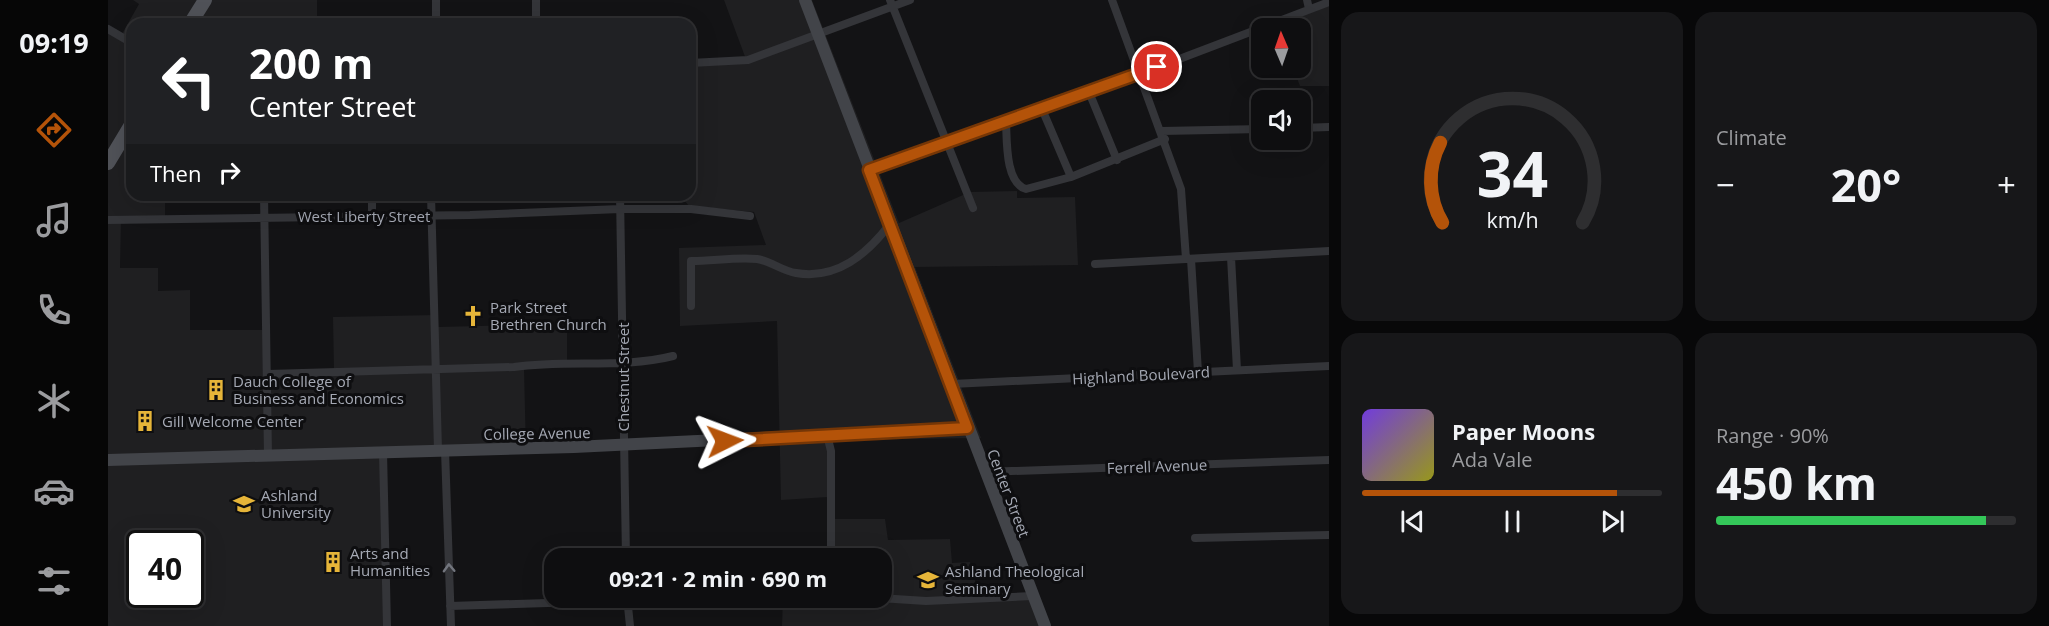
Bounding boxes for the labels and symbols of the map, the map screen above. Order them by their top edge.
north arrow [1251,18,1311,78]
pin [1131,41,1182,92]
street label: West Liberty Street [298,206,430,226]
place label: Park Street Brethren Church [490,297,607,334]
church icon: Park Street Brethren Church [461,304,485,328]
street label: Chestnut Street [613,322,633,432]
street label: Highland Boulevard [1072,361,1210,389]
place label: Dauch College of Business and Economics [233,371,404,408]
building icon: Dauch College of Business and Economics [204,378,228,402]
building icon: Gill Welcome Center [133,409,157,433]
position arrow [693,409,757,473]
place label: Gill Welcome Center [162,411,304,431]
street label: College Avenue [483,422,591,444]
street label: Center Street [983,446,1035,540]
street label: Ferrell Avenue [1106,454,1208,478]
place label: Ashland University [261,485,331,522]
school or university icon: Ashland University [232,492,256,516]
speed limit sign: 40 [126,530,204,608]
place label: Arts and Humanities [350,543,430,580]
building icon: Arts and Humanities [321,550,345,574]
place label: Ashland Theological Seminary [945,561,1084,598]
one-way arrow [443,563,455,572]
school or university icon: Ashland Theological Seminary [916,568,940,592]

